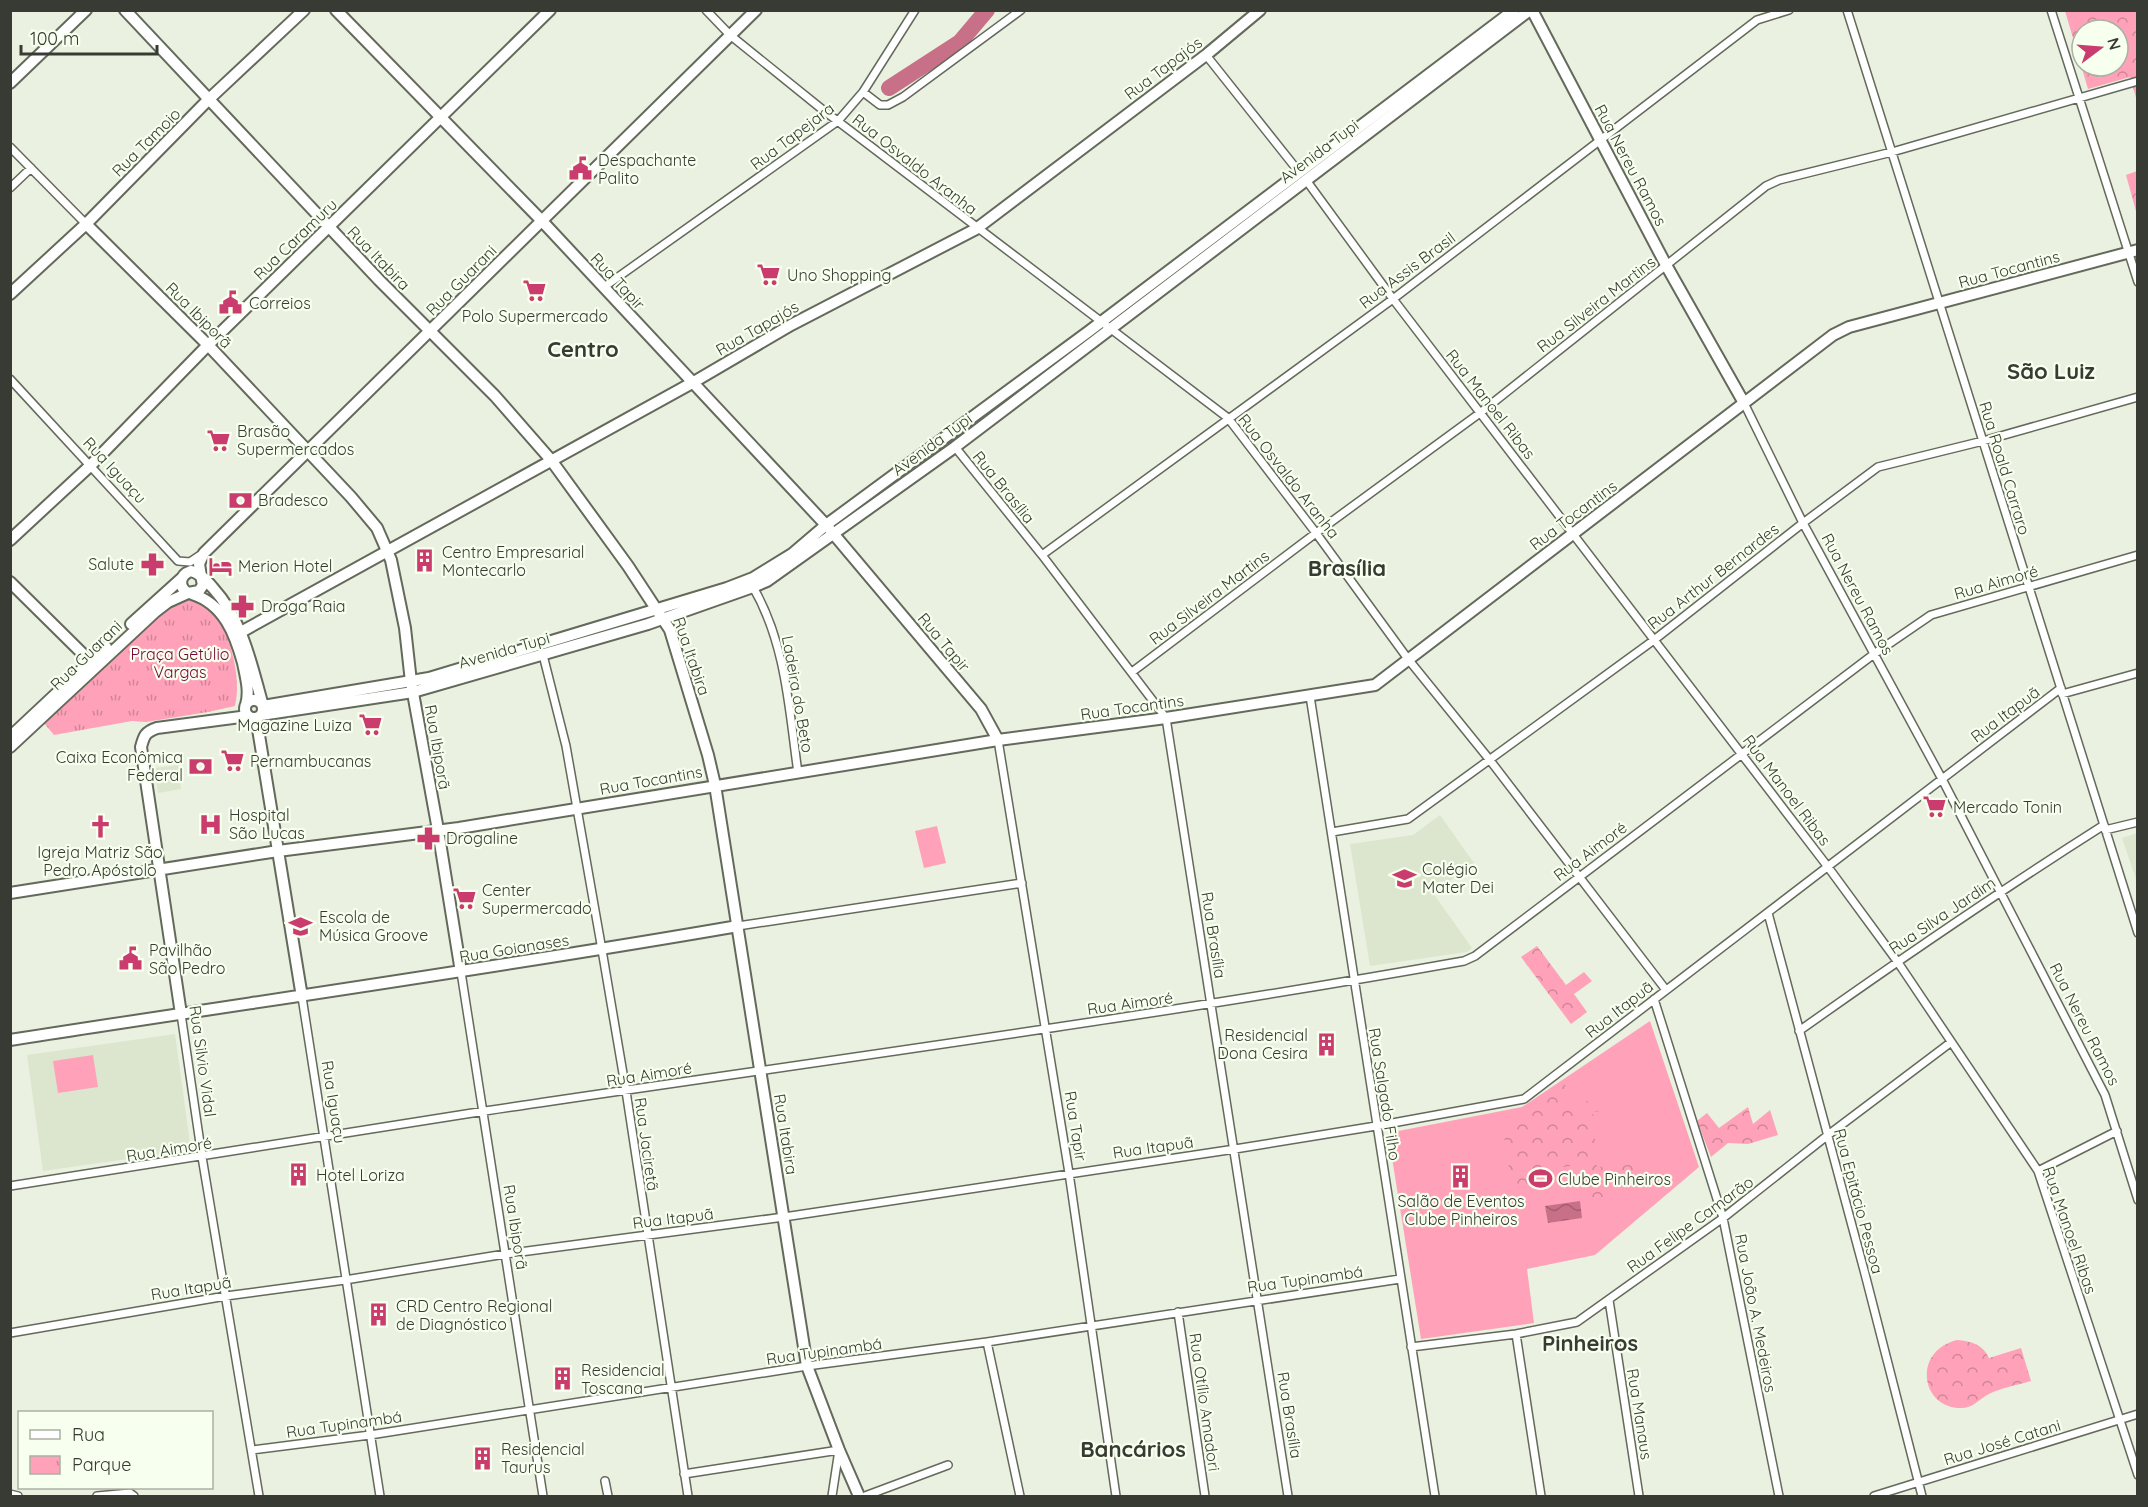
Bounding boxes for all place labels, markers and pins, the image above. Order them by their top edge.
place label: Despachante Palito [598,150,696,188]
public building icon: Despachante Palito [567,156,593,182]
supermarket icon: Uno Shopping [756,262,782,288]
place label: Uno Shopping [787,265,891,285]
supermarket icon: Polo Supermercado [522,278,548,304]
public building icon: Correios [218,290,244,316]
place label: Correios [249,293,311,313]
place label: Polo Supermercado [462,306,608,326]
place label: Brasão Supermercados [237,421,354,459]
supermarket icon: Brasão Supermercados [206,427,232,453]
bank icon: Bradesco [227,487,253,513]
place label: Bradesco [258,490,328,510]
place label: Centro Empresarial Montecarlo [442,542,585,580]
building icon: Centro Empresarial Montecarlo [411,548,437,574]
pharmacy icon: Salute [139,551,165,577]
hotel icon: Merion Hotel [207,553,233,579]
place label: Salute [88,554,134,574]
place label: Merion Hotel [238,556,332,576]
pharmacy icon: Droga Raia [230,593,256,619]
place label: Droga Raia [261,596,346,616]
supermarket icon: Magazine Luiza [357,712,383,738]
place label: Magazine Luiza [237,715,352,735]
place label: Caixa Econômica Federal [56,747,183,785]
supermarket icon: Pernambucanas [219,748,245,774]
place label: Pernambucanas [250,751,371,771]
bank icon: Caixa Econômica Federal [188,753,214,779]
supermarket icon: Mercado Tonin [1922,794,1948,820]
place label: Mercado Tonin [1953,797,2062,817]
place label: Hospital São Lucas [229,805,305,843]
hospital icon: Hospital São Lucas [198,811,224,837]
church icon: Igreja Matriz São Pedro Apóstolo [87,814,113,840]
pharmacy icon: Drogaline [415,825,441,851]
place label: Drogaline [446,828,518,848]
place label: Igreja Matriz São Pedro Apóstolo [37,842,163,880]
place label: Colégio Mater Dei [1422,859,1494,897]
school or university icon: Colégio Mater Dei [1391,865,1417,891]
place label: Center Supermercado [482,880,592,918]
supermarket icon: Center Supermercado [451,886,477,912]
place label: Escola de Música Groove [319,907,428,945]
school or university icon: Escola de Música Groove [288,913,314,939]
place label: Pavilhão São Pedro [149,940,225,978]
public building icon: Pavilhão São Pedro [118,946,144,972]
place label: Residencial Dona Cesira [1217,1025,1308,1063]
building icon: Residencial Dona Cesira [1313,1031,1339,1057]
building icon: Hotel Loriza [285,1162,311,1188]
building icon: Salão de Eventos Clube Pinheiros [1448,1163,1474,1189]
place label: Hotel Loriza [316,1165,405,1185]
sports icon: Clube Pinheiros [1527,1166,1553,1192]
place label: Clube Pinheiros [1558,1169,1671,1189]
place label: Salão de Eventos Clube Pinheiros [1397,1191,1525,1229]
place label: CRD Centro Regional de Diagnóstico [396,1296,552,1334]
building icon: CRD Centro Regional de Diagnóstico [365,1302,391,1328]
place label: Residencial Toscana [581,1360,665,1398]
building icon: Residencial Toscana [550,1366,576,1392]
place label: Residencial Taurus [501,1439,585,1477]
building icon: Residencial Taurus [470,1445,496,1471]

